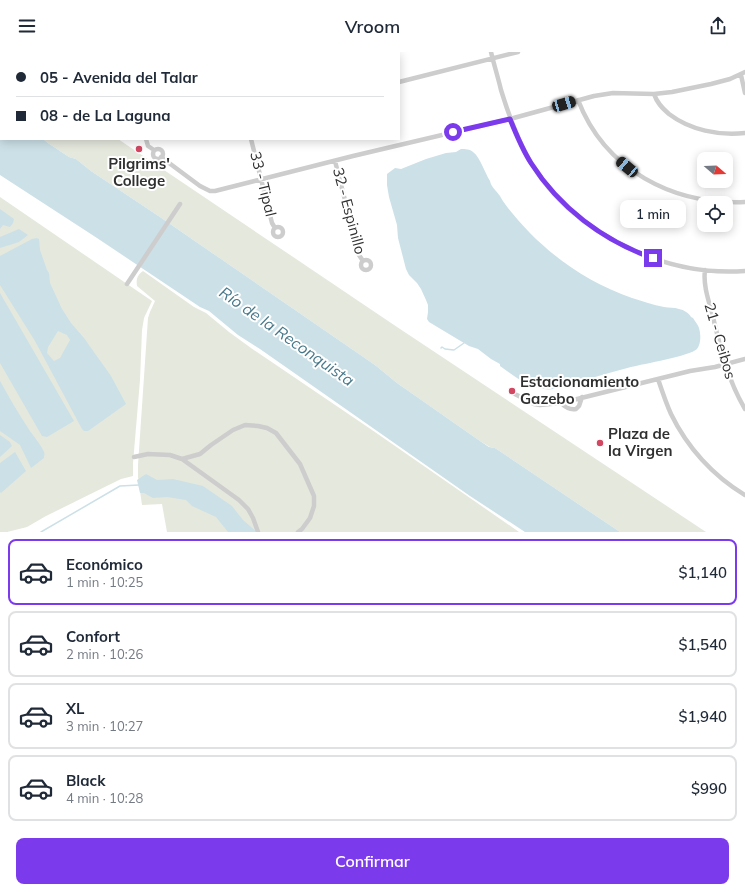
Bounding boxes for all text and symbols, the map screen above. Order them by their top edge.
icon: menu [16,15,38,37]
text: Vroom [345,15,400,38]
icon: share [707,15,729,37]
text: 05 - Avenida del Talar [40,68,198,87]
car [551,95,577,113]
text: 08 - de La Laguna [40,106,171,125]
route start [444,123,462,141]
marker: Pilgrims' College [134,144,144,154]
street label: 33 - Tipal [246,149,281,218]
north arrow [697,152,733,188]
map controls [697,152,733,232]
place label: Pilgrims' College [108,154,170,190]
car [614,155,640,179]
street label: 32 - Espinillo [329,165,370,256]
button: locate [697,196,733,232]
callout: 1 min [620,200,686,228]
text: 1 min [636,206,670,222]
route end [644,249,662,267]
water label: Río de la Reconquista [216,282,359,390]
street label: 21 - Ceibos [700,300,740,381]
place label: Estacionamiento Gazebo [520,372,639,408]
marker: Estacionamiento Gazebo [507,386,517,396]
place label: Plaza de la Virgen [608,424,672,460]
marker: Plaza de la Virgen [595,438,605,448]
icon: car [18,554,54,590]
text: Económico [66,555,143,574]
text: $1,140 [678,563,727,582]
text: 1 min · 10:25 [66,574,143,590]
icon: car [18,626,54,662]
text: Confort [66,627,120,646]
text: $1,540 [678,635,727,654]
text: 2 min · 10:26 [66,646,143,662]
icon: car [18,698,54,734]
text: XL [66,699,84,718]
text: $1,940 [678,707,727,726]
text: 3 min · 10:27 [66,718,143,734]
icon: car [18,770,54,806]
text: Black [66,771,105,790]
text: $990 [691,779,727,798]
text: 4 min · 10:28 [66,790,143,806]
button: Confirmar [16,838,729,884]

